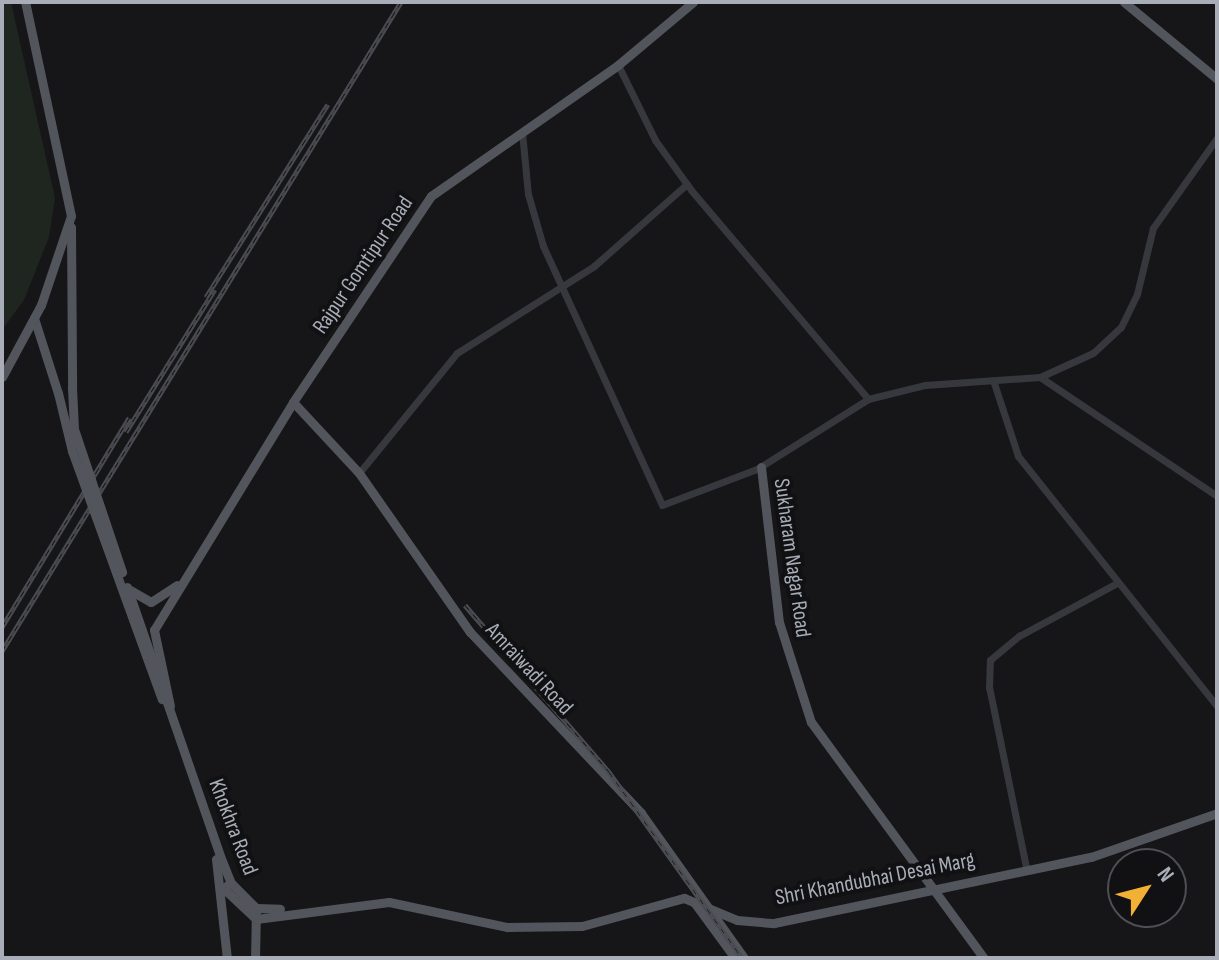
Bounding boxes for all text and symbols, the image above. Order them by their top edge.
street label: Rajpur Gomtipur Road [307,191,419,339]
street label: Sukharam Nagar Road [768,477,816,639]
street label: Amraiwadi Road [480,617,578,721]
street label: Khokhra Road [203,775,263,879]
street label: Shri Khandubhai Desai Marg [773,847,977,911]
north arrow [1107,848,1187,928]
text: N [1151,862,1180,887]

